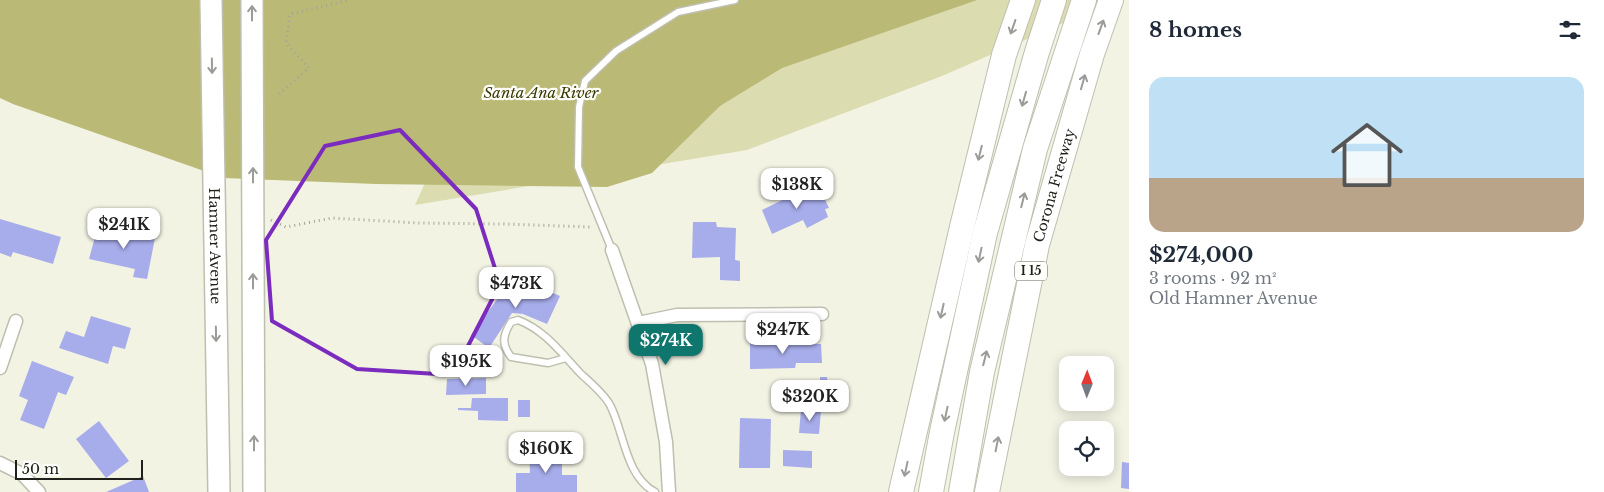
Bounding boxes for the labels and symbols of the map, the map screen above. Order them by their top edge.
one-way arrow [247,5,257,22]
one-way arrow [1008,19,1018,35]
one-way arrow [1097,20,1106,35]
one-way arrow [207,58,217,74]
one-way arrow [1079,75,1089,91]
water label: Santa Ana River [483,83,600,102]
one-way arrow [1018,90,1028,106]
street label: Corona Freeway [1029,127,1079,244]
one-way arrow [975,144,984,160]
one-way arrow [248,168,258,184]
pin: $138K [762,168,832,210]
street label: Hamner Avenue [205,188,225,304]
one-way arrow [1019,192,1028,208]
pin: $241K [89,208,159,250]
one-way arrow [975,247,984,263]
road number: I 15 [1015,262,1047,280]
pin: $473K [481,266,551,309]
one-way arrow [248,273,258,290]
one-way arrow [937,302,946,318]
pin: $247K [748,312,818,355]
pin: $274K [631,324,701,366]
one-way arrow [211,326,221,342]
pin: $195K [431,344,501,387]
one-way arrow [981,350,990,366]
north arrow [1059,356,1114,411]
pin: $320K [775,380,845,422]
one-way arrow [941,406,950,422]
pin: $160K [511,432,581,474]
one-way arrow [249,436,259,452]
one-way arrow [993,437,1002,453]
scale bar [15,457,142,480]
one-way arrow [901,461,910,477]

